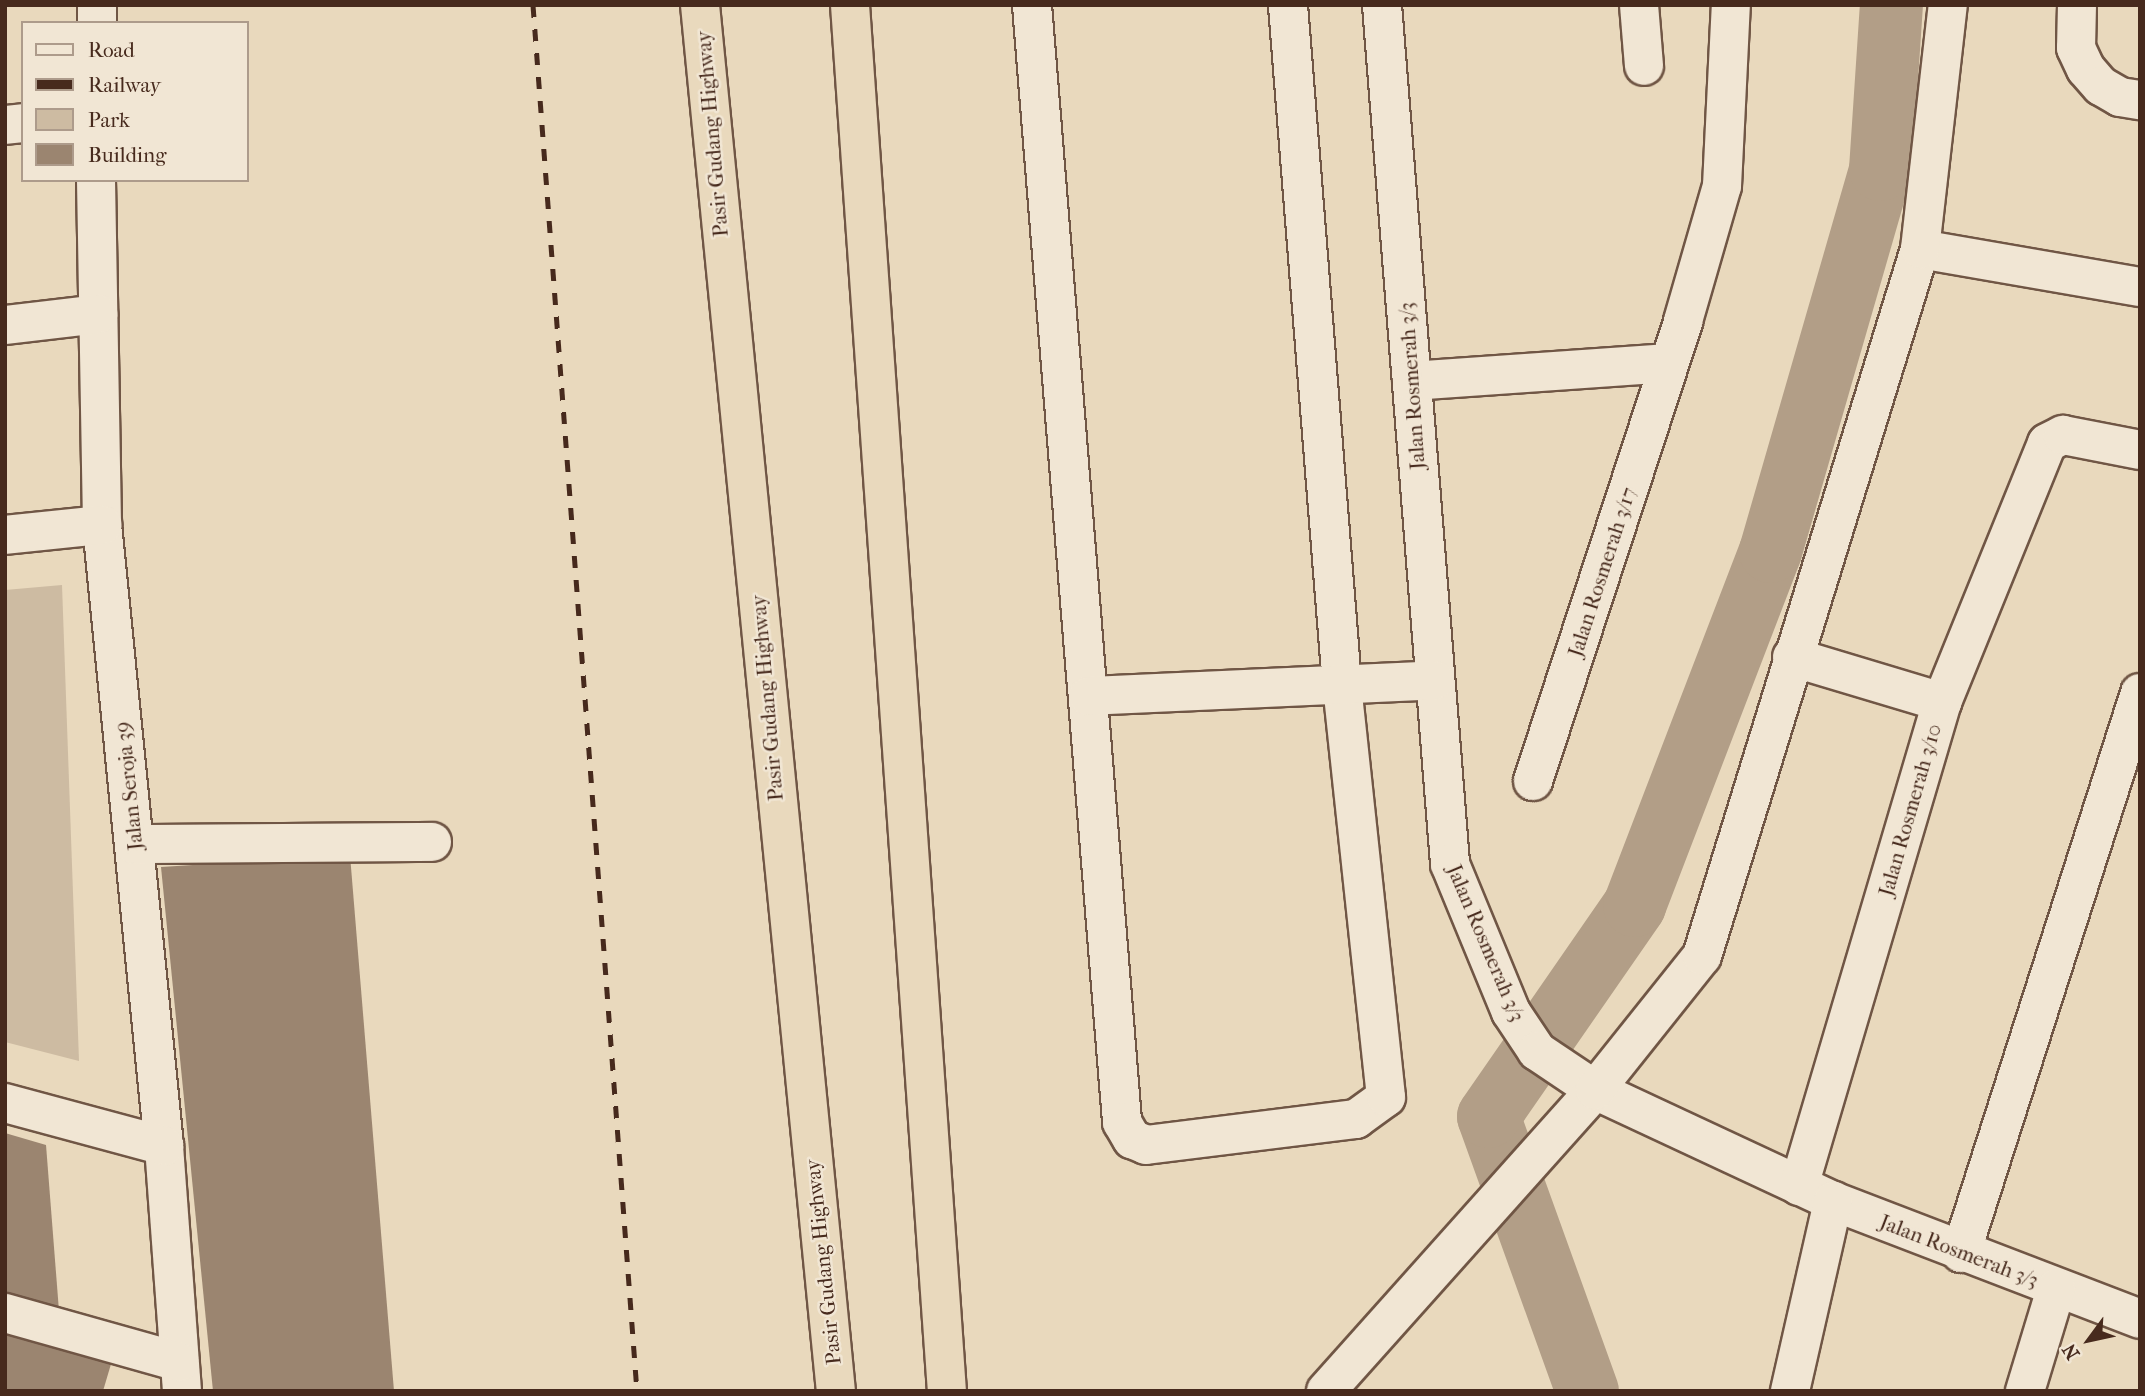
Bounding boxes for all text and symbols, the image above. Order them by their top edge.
legend [21,21,248,182]
street label: Pasir Gudang Highway [690,30,734,238]
text: Road [88,38,135,62]
text: Railway [88,73,161,97]
text: Park [88,108,130,132]
text: Building [88,143,166,167]
street label: Jalan Rosmerah 3/3 [1394,301,1430,471]
street label: Jalan Rosmerah 3/17 [1563,484,1641,660]
street label: Pasir Gudang Highway [745,594,789,802]
street label: Jalan Seroja 39 [110,720,148,852]
street label: Jalan Rosmerah 3/10 [1873,721,1947,899]
street label: Jalan Rosmerah 3/3 [1442,861,1530,1025]
street label: Pasir Gudang Highway [800,1158,846,1366]
street label: Jalan Rosmerah 3/3 [1876,1209,2042,1293]
north arrow [2054,1305,2124,1375]
text: N [2058,1339,2085,1363]

